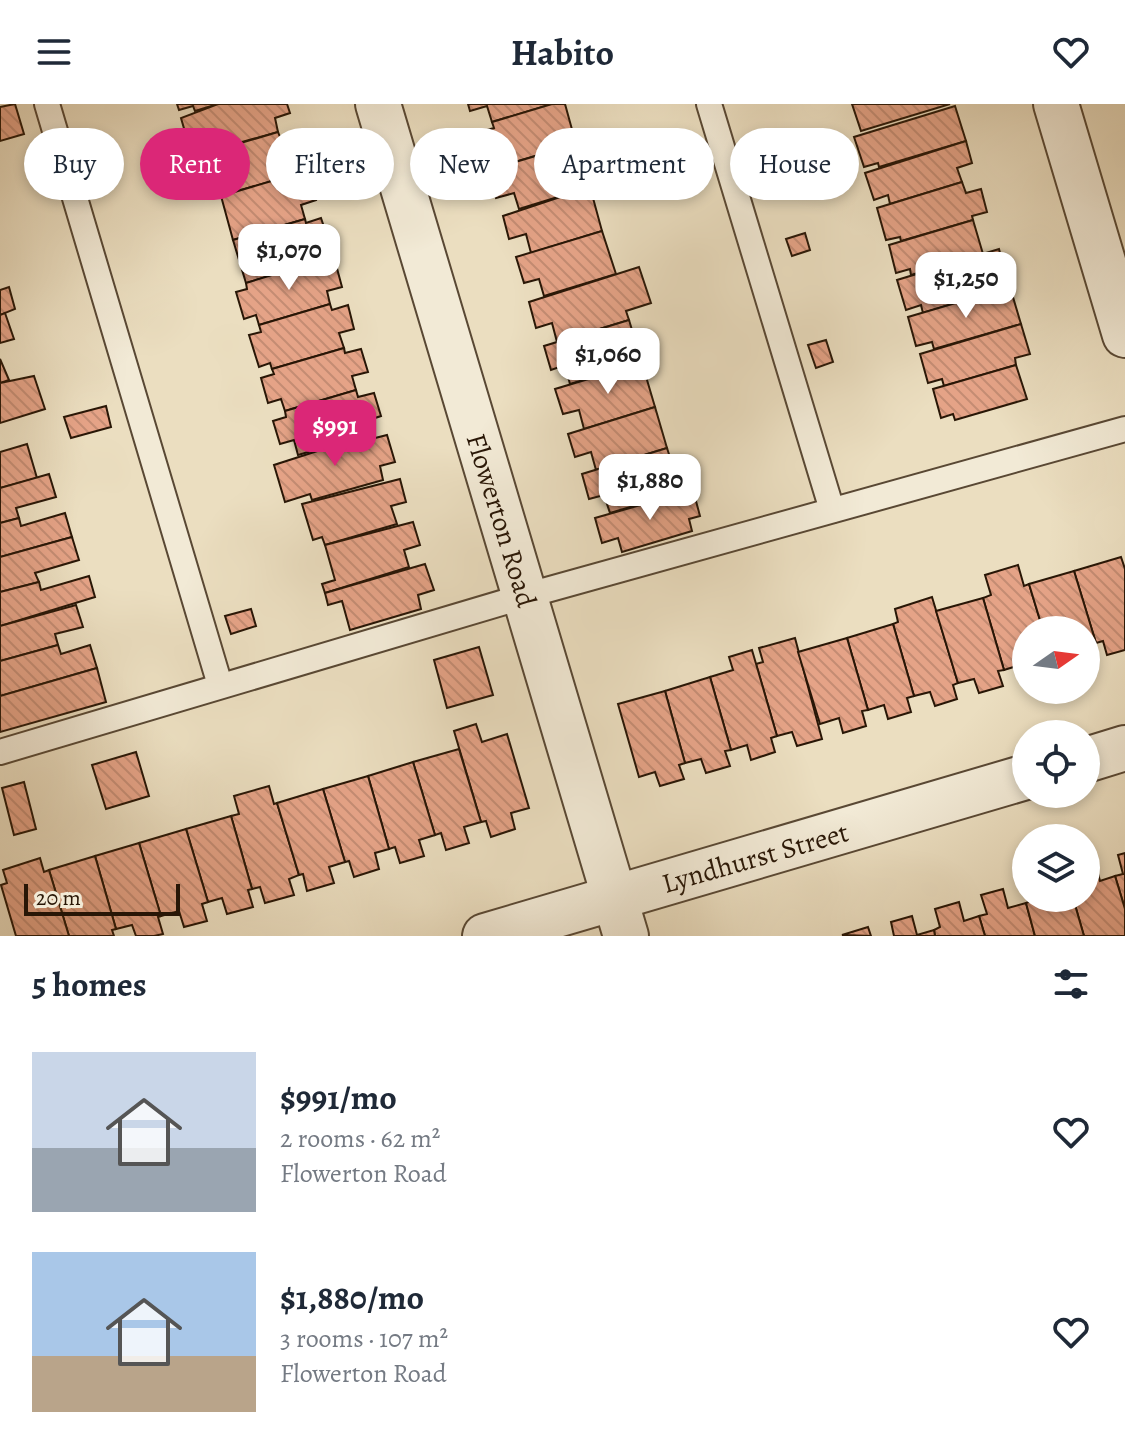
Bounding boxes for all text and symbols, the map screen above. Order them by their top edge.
text: Habito [511,28,614,77]
icon: menu [32,30,76,74]
icon: heart [1049,30,1093,74]
chip: Buy [24,128,124,200]
chip: Rent [140,128,250,200]
chip: Filters [266,128,394,200]
chip: New [410,128,518,200]
chip: Apartment [534,128,714,200]
chip: House [730,128,859,200]
pin: $1,070 [224,224,354,292]
text: $1,070 [256,232,322,267]
pin: $1,250 [901,252,1031,320]
text: $1,250 [933,260,999,295]
pin: $1,060 [543,328,673,396]
text: $1,060 [575,336,641,371]
pin: $991 [288,400,382,468]
text: $991 [312,408,358,443]
street label: Flowerton Road [457,429,546,613]
pin: $1,880 [585,454,715,522]
text: $1,880 [617,462,683,497]
north arrow [1012,616,1100,704]
map controls [1012,616,1100,912]
button: locate [1012,720,1100,808]
street label: Lyndhurst Street [658,813,853,903]
button: layers [1012,824,1100,912]
scale bar [24,880,180,916]
text: 20 m [36,883,81,913]
text: 5 homes [32,961,147,1008]
icon: filters [1049,962,1093,1006]
text: $991/mo [280,1074,397,1121]
icon: home [96,1084,192,1180]
icon: heart [1049,1110,1093,1154]
text: 2 rooms · 62 m² [280,1121,440,1156]
text: Flowerton Road [280,1156,447,1191]
text: $1,880/mo [280,1274,424,1321]
icon: home [96,1284,192,1380]
icon: heart [1049,1310,1093,1354]
text: 3 rooms · 107 m² [280,1321,448,1356]
text: Flowerton Road [280,1356,447,1391]

